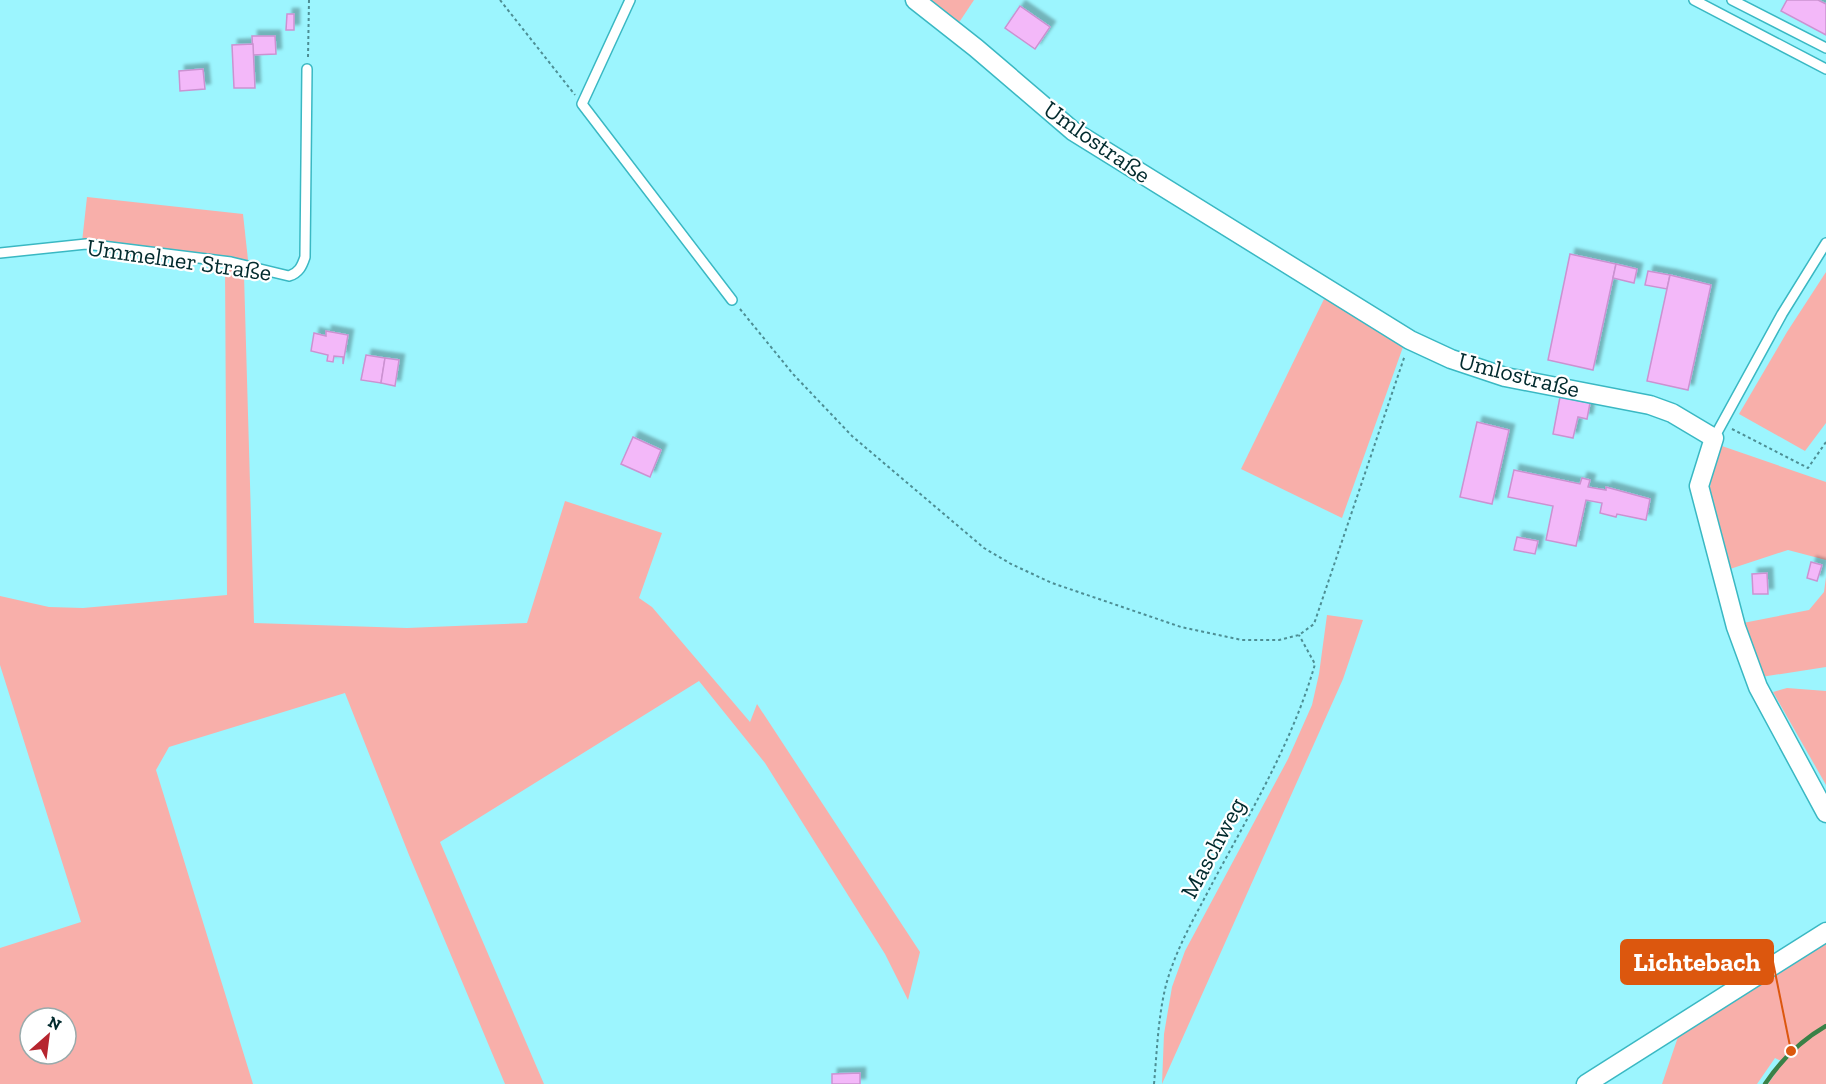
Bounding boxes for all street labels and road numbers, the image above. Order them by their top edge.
street label: Umlostraße [1038,94,1156,189]
street label: Ummelner Straße [85,232,273,287]
street label: Umlostraße [1455,345,1583,404]
street label: Maschweg [1174,793,1251,903]

